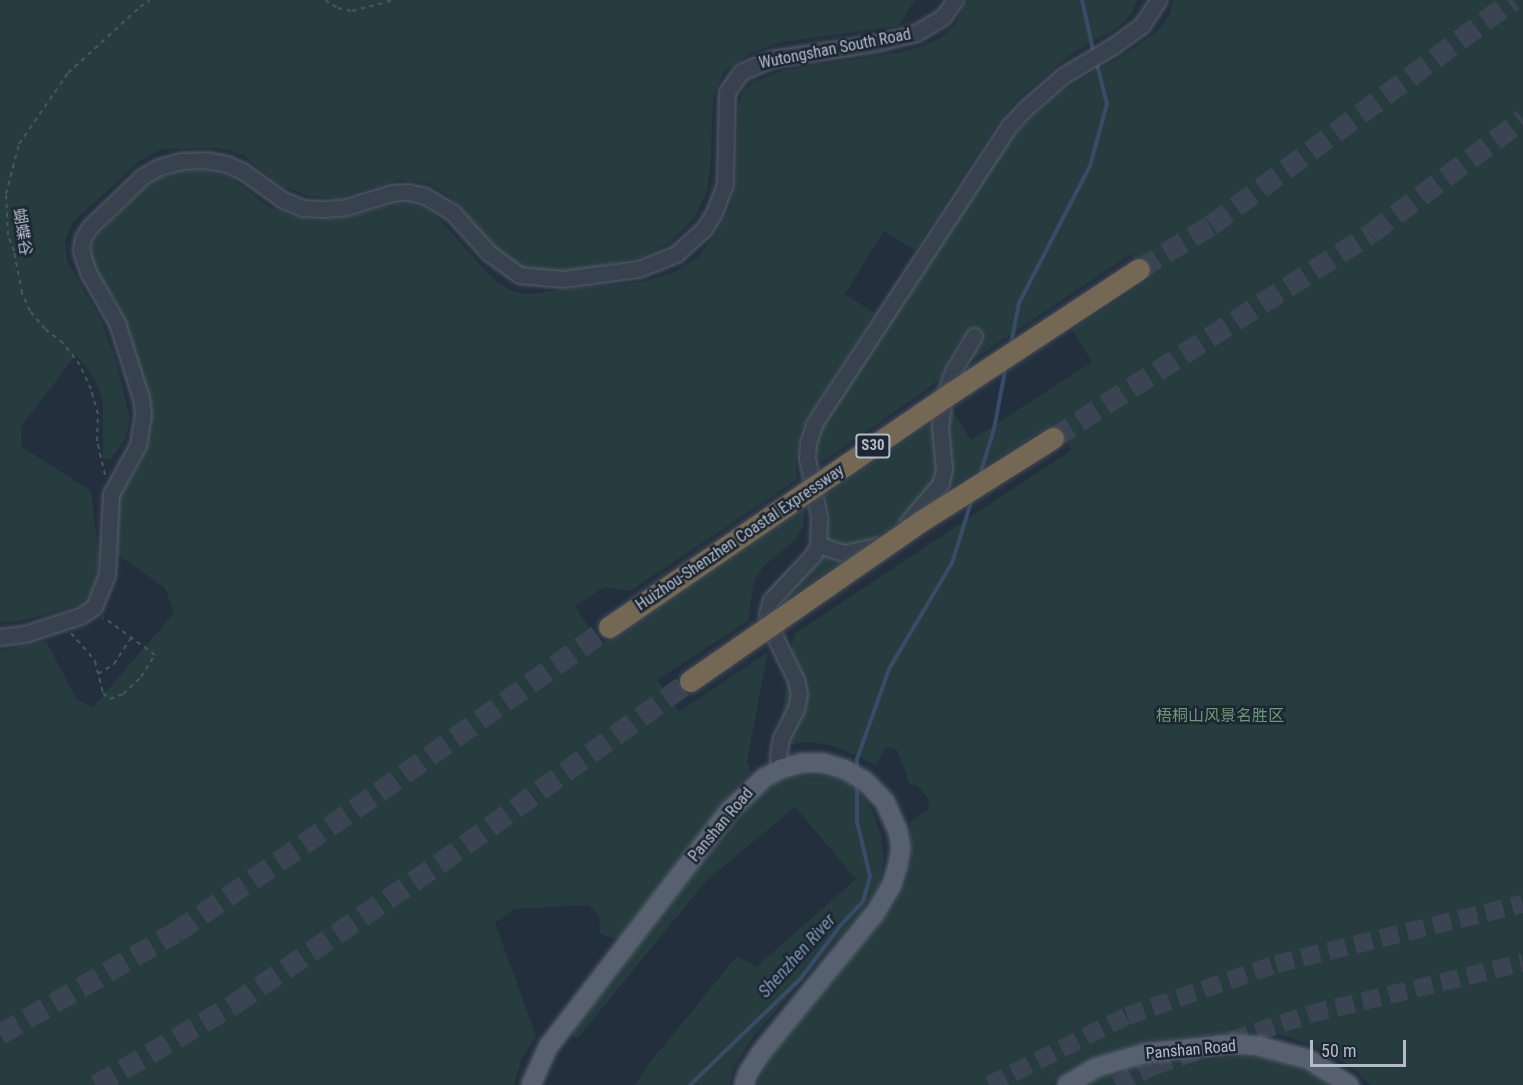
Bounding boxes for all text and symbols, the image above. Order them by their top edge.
street label: Wutongshan South Road [757,25,913,73]
street label: 蝴蝶谷 [9,207,35,257]
road number: S30 [855,434,891,458]
street label: Huizhou-Shenzhen Coastal Expressway [632,461,848,615]
park label: 梧桐山风景名胜区 [1156,706,1284,726]
street label: Panshan Road [685,784,757,866]
water label: Shenzhen River [754,910,840,1002]
scale bar [1313,1028,1409,1066]
street label: Panshan Road [1145,1036,1237,1064]
text: 50 m [1321,1040,1356,1061]

